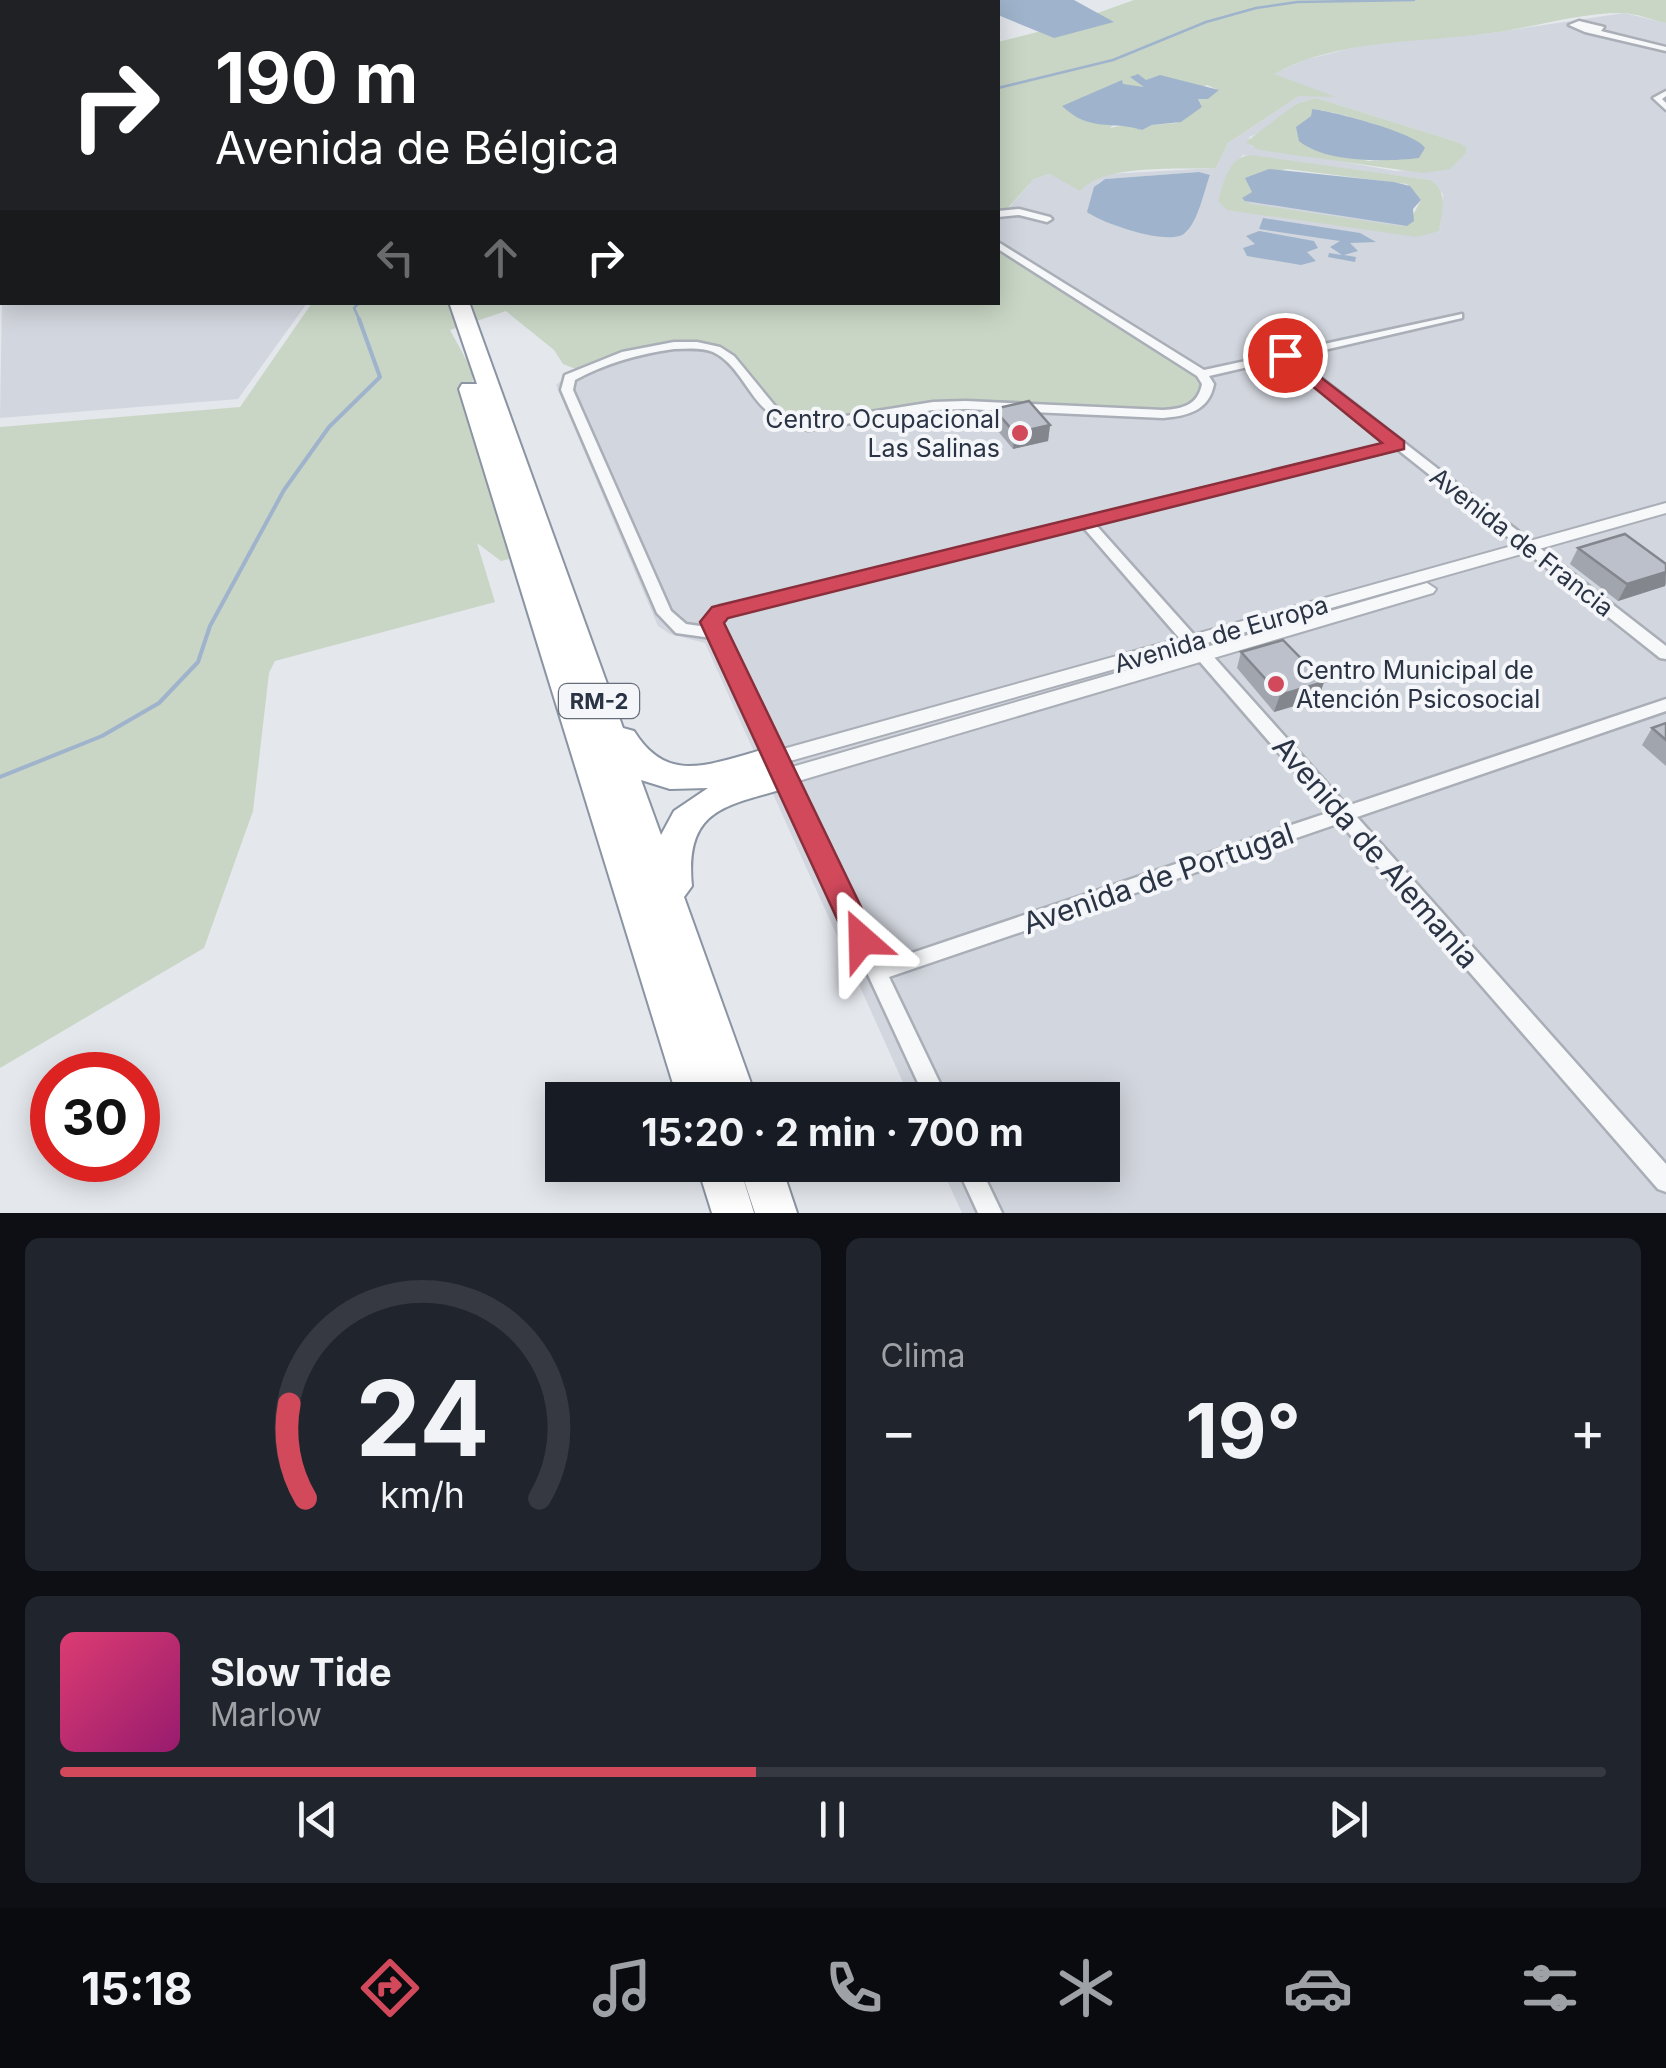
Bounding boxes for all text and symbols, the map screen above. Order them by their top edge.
text: 190 m [215,35,418,120]
icon: right [50,40,180,170]
text: Avenida de Bélgica [215,120,620,175]
icon: left [368,230,423,285]
icon: ahead [473,230,528,285]
icon: right [578,230,633,285]
pin [1243,313,1328,398]
icon: arrive [1258,328,1313,383]
place label: Centro Ocupacional Las Salinas [765,404,1000,463]
marker: Centro Ocupacional Las Salinas [1009,422,1031,444]
street label: Avenida de Francia [1424,461,1620,623]
street label: Avenida de Europa [1111,589,1331,679]
place label: Centro Municipal de Atención Psicosocial [1296,655,1540,714]
marker: Centro Municipal de Atención Psicosocial [1265,673,1287,695]
road number: RM-2 [559,684,639,718]
street label: Avenida de Alemania [1265,729,1487,975]
street label: Avenida de Portugal [1018,815,1298,941]
position arrow [810,888,914,992]
speed limit sign: 30 [30,1052,160,1182]
text: 15:20 · 2 min · 700 m [641,1109,1024,1155]
text: Clima [881,1336,965,1375]
text: 24 [356,1355,490,1481]
text: 19° [1185,1385,1301,1476]
text: − [881,1398,917,1464]
text: + [1570,1398,1606,1464]
text: km/h [380,1473,465,1517]
text: Slow Tide [210,1649,392,1695]
text: Marlow [210,1695,322,1734]
icon: previous [290,1792,345,1847]
icon: pause [805,1792,860,1847]
icon: next [1321,1792,1376,1847]
icon: directions [355,1953,425,2023]
icon: music [587,1953,657,2023]
icon: phone [819,1953,889,2023]
icon: climate [1051,1953,1121,2023]
icon: car [1283,1953,1353,2023]
icon: filters [1515,1953,1585,2023]
text: 15:18 [81,1961,193,2016]

